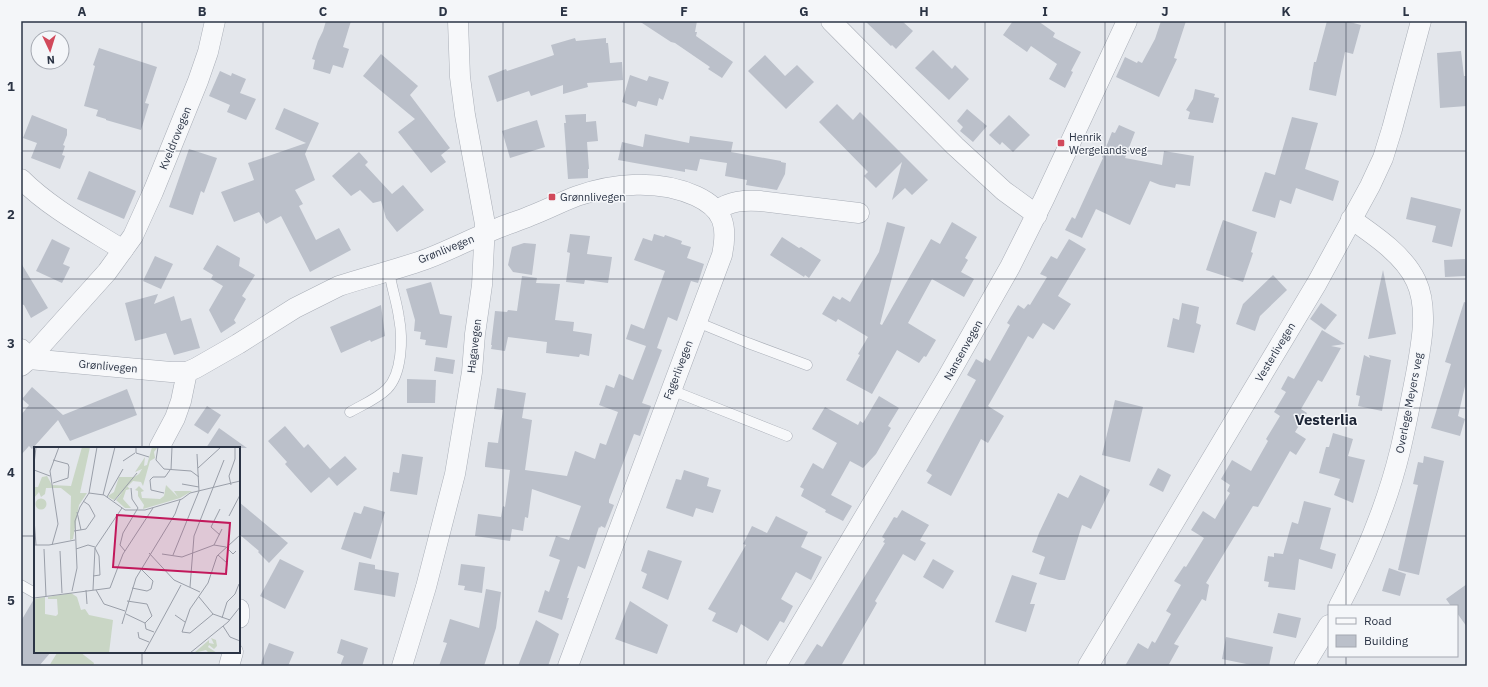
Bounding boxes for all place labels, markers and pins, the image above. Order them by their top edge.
place label: Henrik Wergelands veg [1069,130,1147,157]
marker: Henrik Wergelands veg [1056,138,1066,148]
place label: Grønnlivegen [560,190,626,204]
marker: Grønnlivegen [547,192,557,202]

